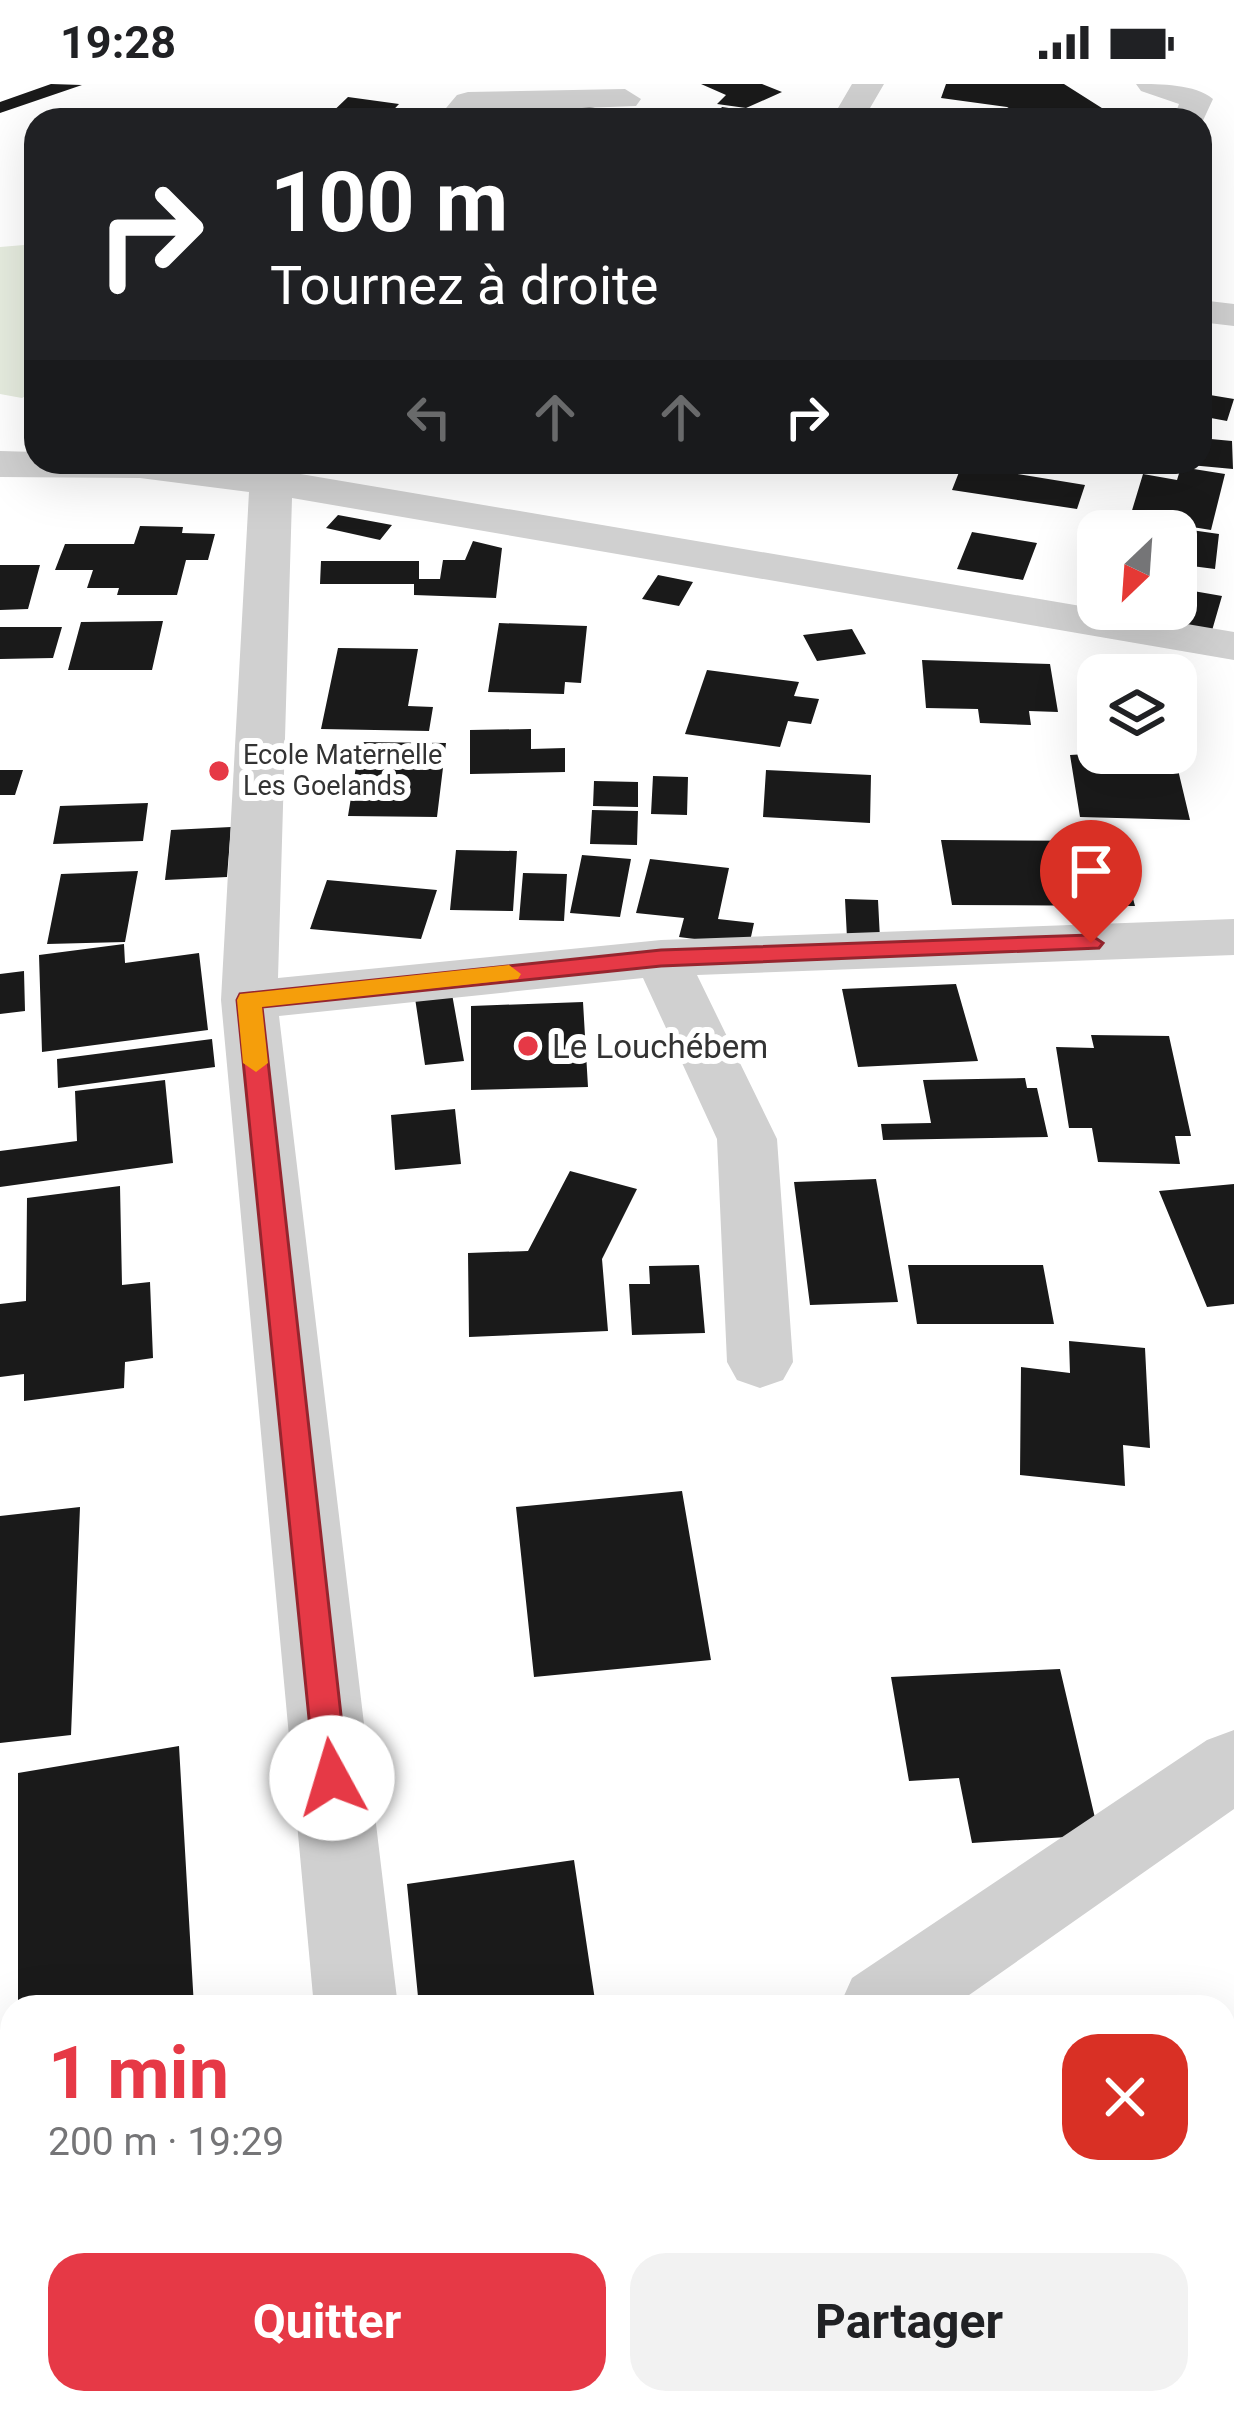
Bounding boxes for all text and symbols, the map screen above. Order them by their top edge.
text: 19:28 [60,16,176,69]
text: 100 m [270,153,508,252]
icon: right [72,156,228,312]
text: Tournez à droite [270,254,658,317]
icon: left [396,384,462,450]
icon: ahead [522,384,588,450]
icon: ahead [648,384,714,450]
icon: right [774,384,840,450]
north arrow [1077,510,1197,630]
map controls [1077,510,1197,774]
button: layers [1077,654,1197,774]
place label: Ecole Maternelle Les Goelands [243,739,442,802]
marker: Ecole Maternelle Les Goelands [206,758,232,784]
pin [1040,820,1142,943]
icon: arrive [1058,838,1124,904]
place label: Le Louchébem [552,1027,768,1066]
marker: Le Louchébem [515,1033,541,1059]
position arrow [269,1715,395,1841]
text: 1 min [48,2031,229,2116]
button: close [1062,2034,1188,2160]
text: 200 m · 19:29 [48,2119,284,2165]
button: Quitter [48,2253,606,2391]
button: Partager [630,2253,1188,2391]

